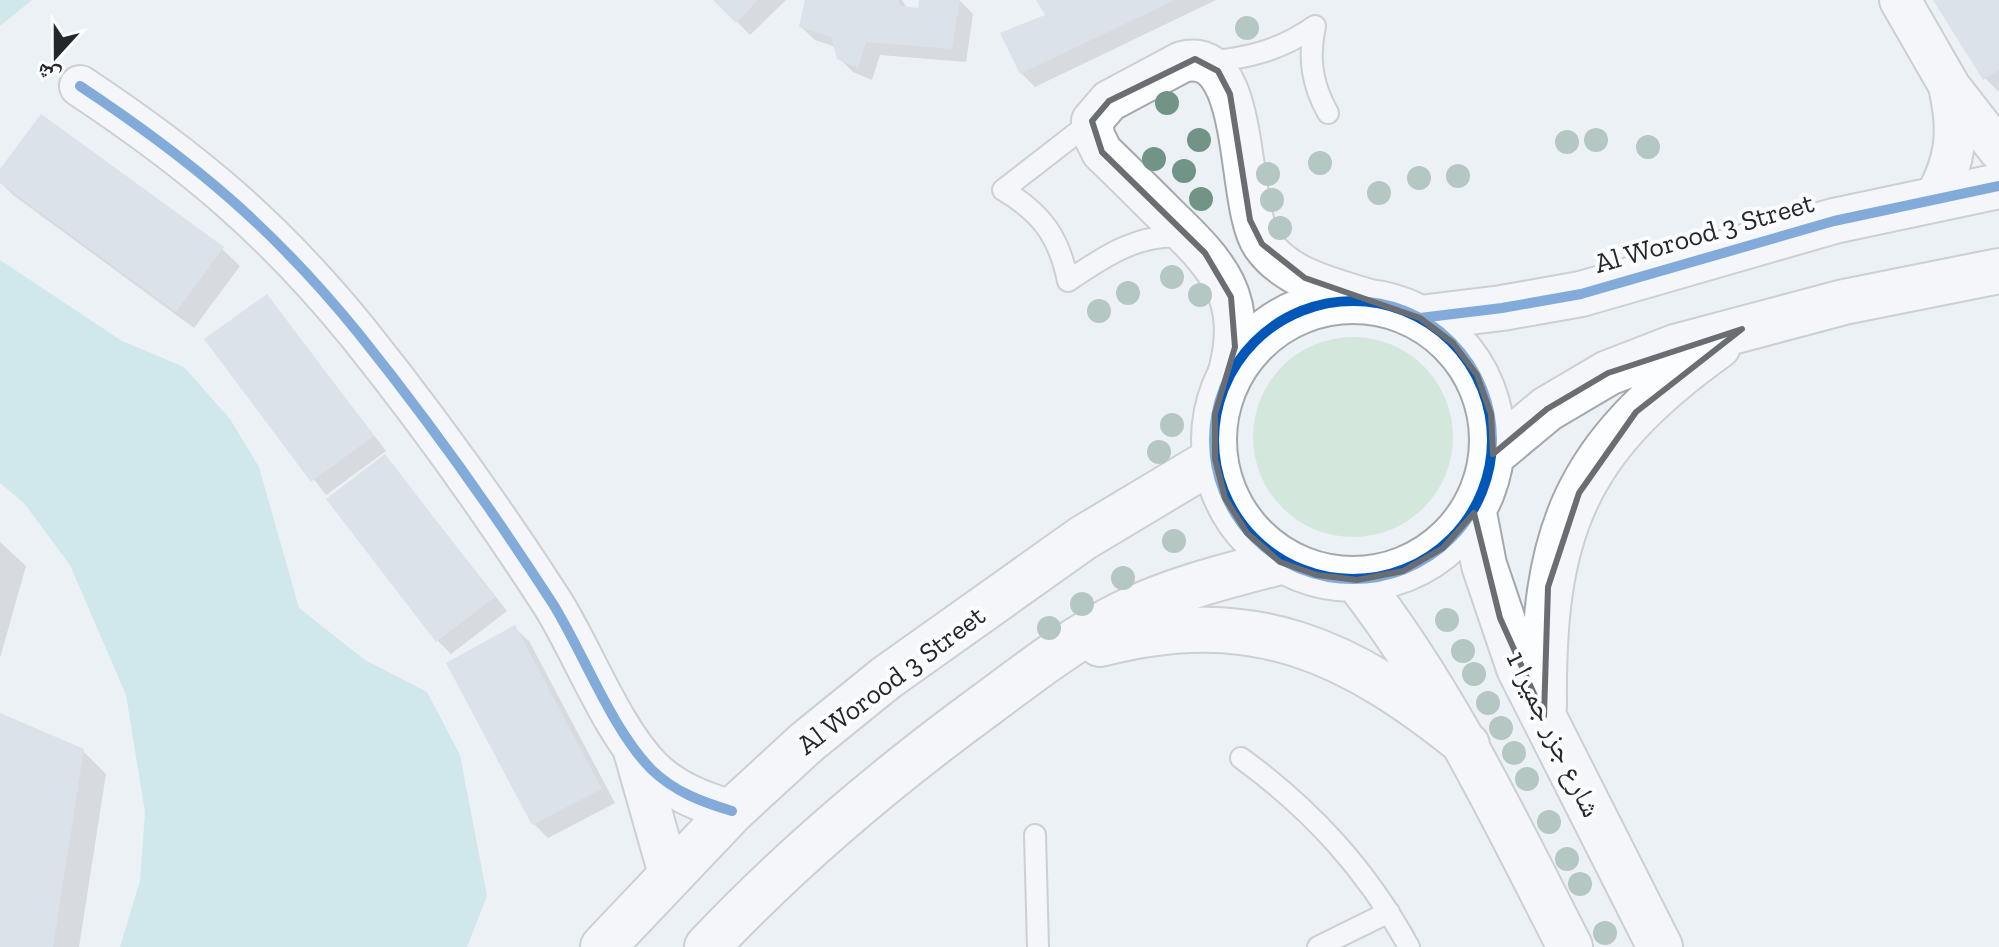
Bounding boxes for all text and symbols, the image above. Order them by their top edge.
north arrow [16,16,96,96]
text: ش [33,57,65,91]
street label: Al Worood 3 Street [1591,186,1818,280]
street label: Al Worood 3 Street [791,598,992,761]
street label: شارع جزر جميرا 1 [1499,646,1608,823]

